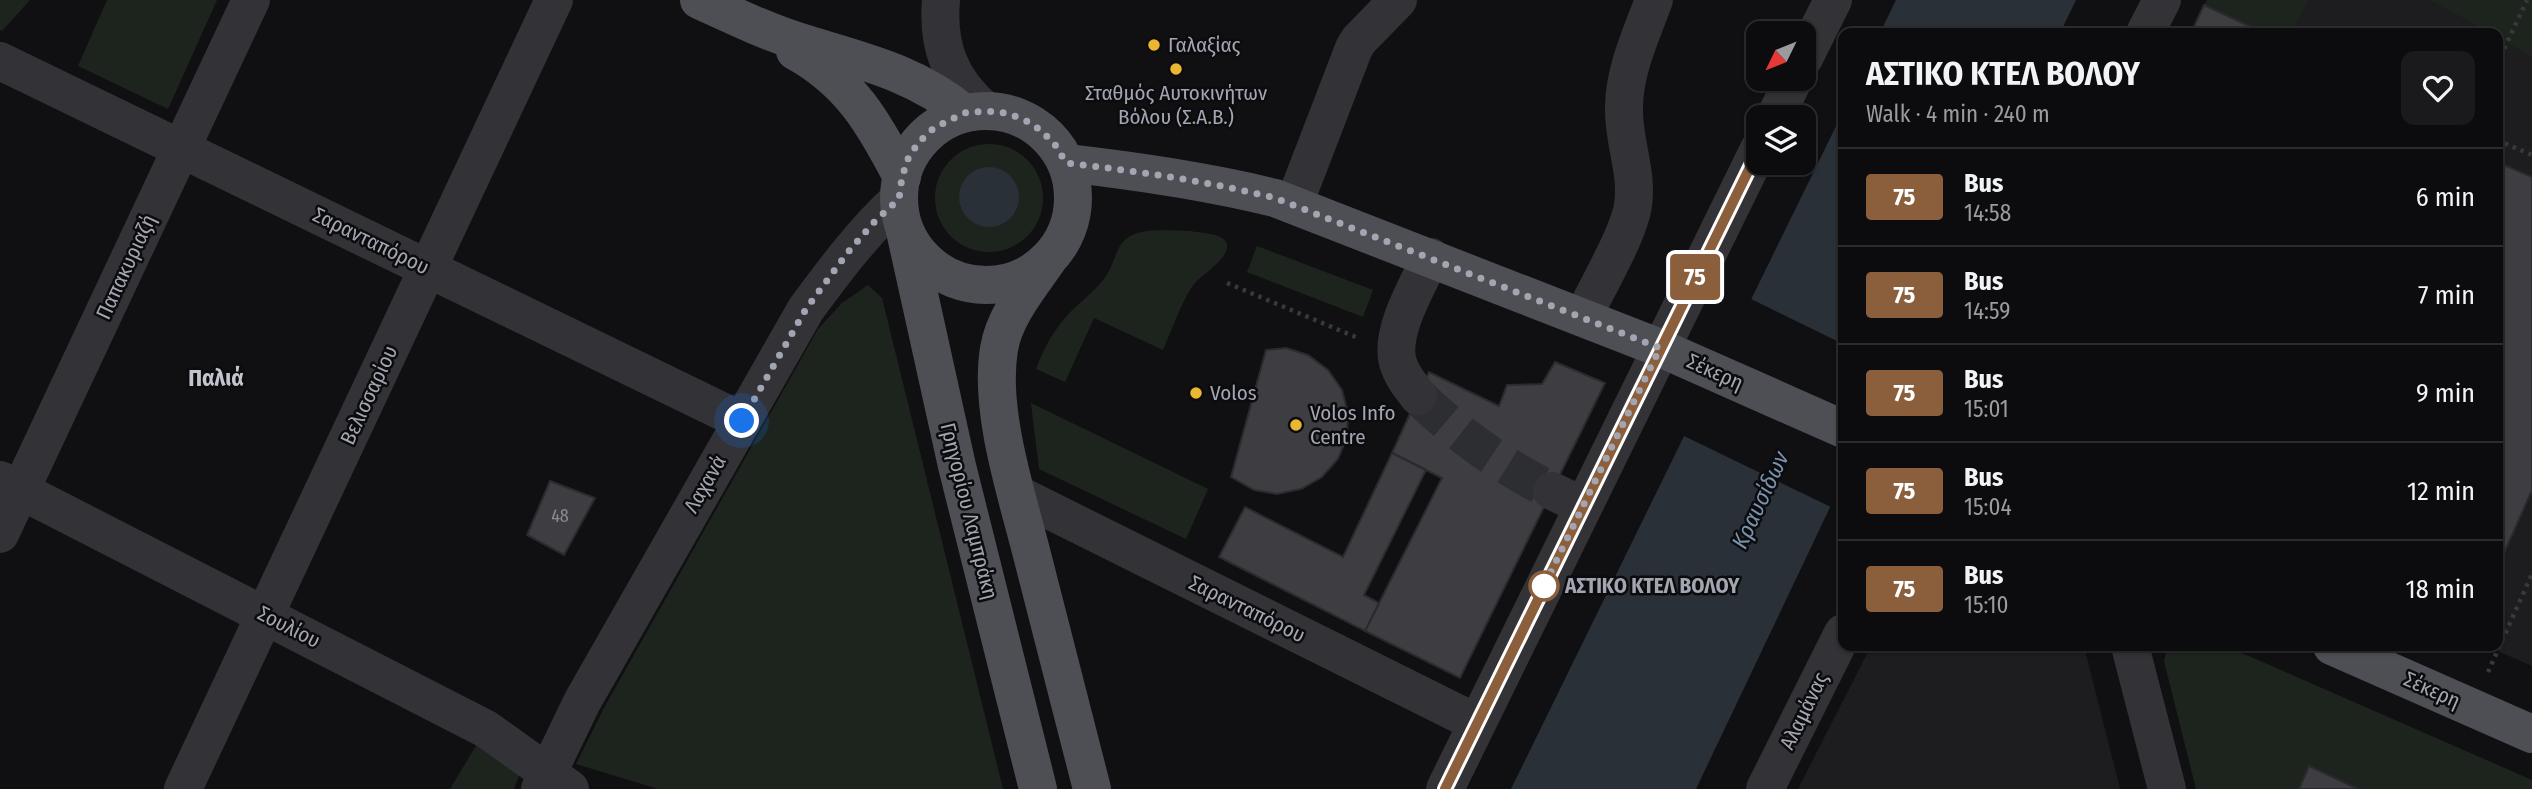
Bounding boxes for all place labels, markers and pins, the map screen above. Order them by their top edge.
place label: Γαλαξίας [1168,32,1240,58]
marker: Γαλαξίας [1146,37,1162,53]
marker: Σταθμός Αυτοκινήτων Βόλου (Σ.Α.Β.) [1168,61,1184,77]
place label: Σταθμός Αυτοκινήτων Βόλου (Σ.Α.Β.) [1085,80,1267,130]
place label: Volos [1210,380,1257,406]
marker: Volos [1188,385,1204,401]
place label: Volos Info Centre [1310,400,1395,450]
marker: Volos Info Centre [1288,417,1304,433]
marker: ΑΣΤΙΚΟ ΚΤΕΛ ΒΟΛΟΥ [1529,571,1559,601]
place label: ΑΣΤΙΚΟ ΚΤΕΛ ΒΟΛΟΥ [1564,573,1740,599]

